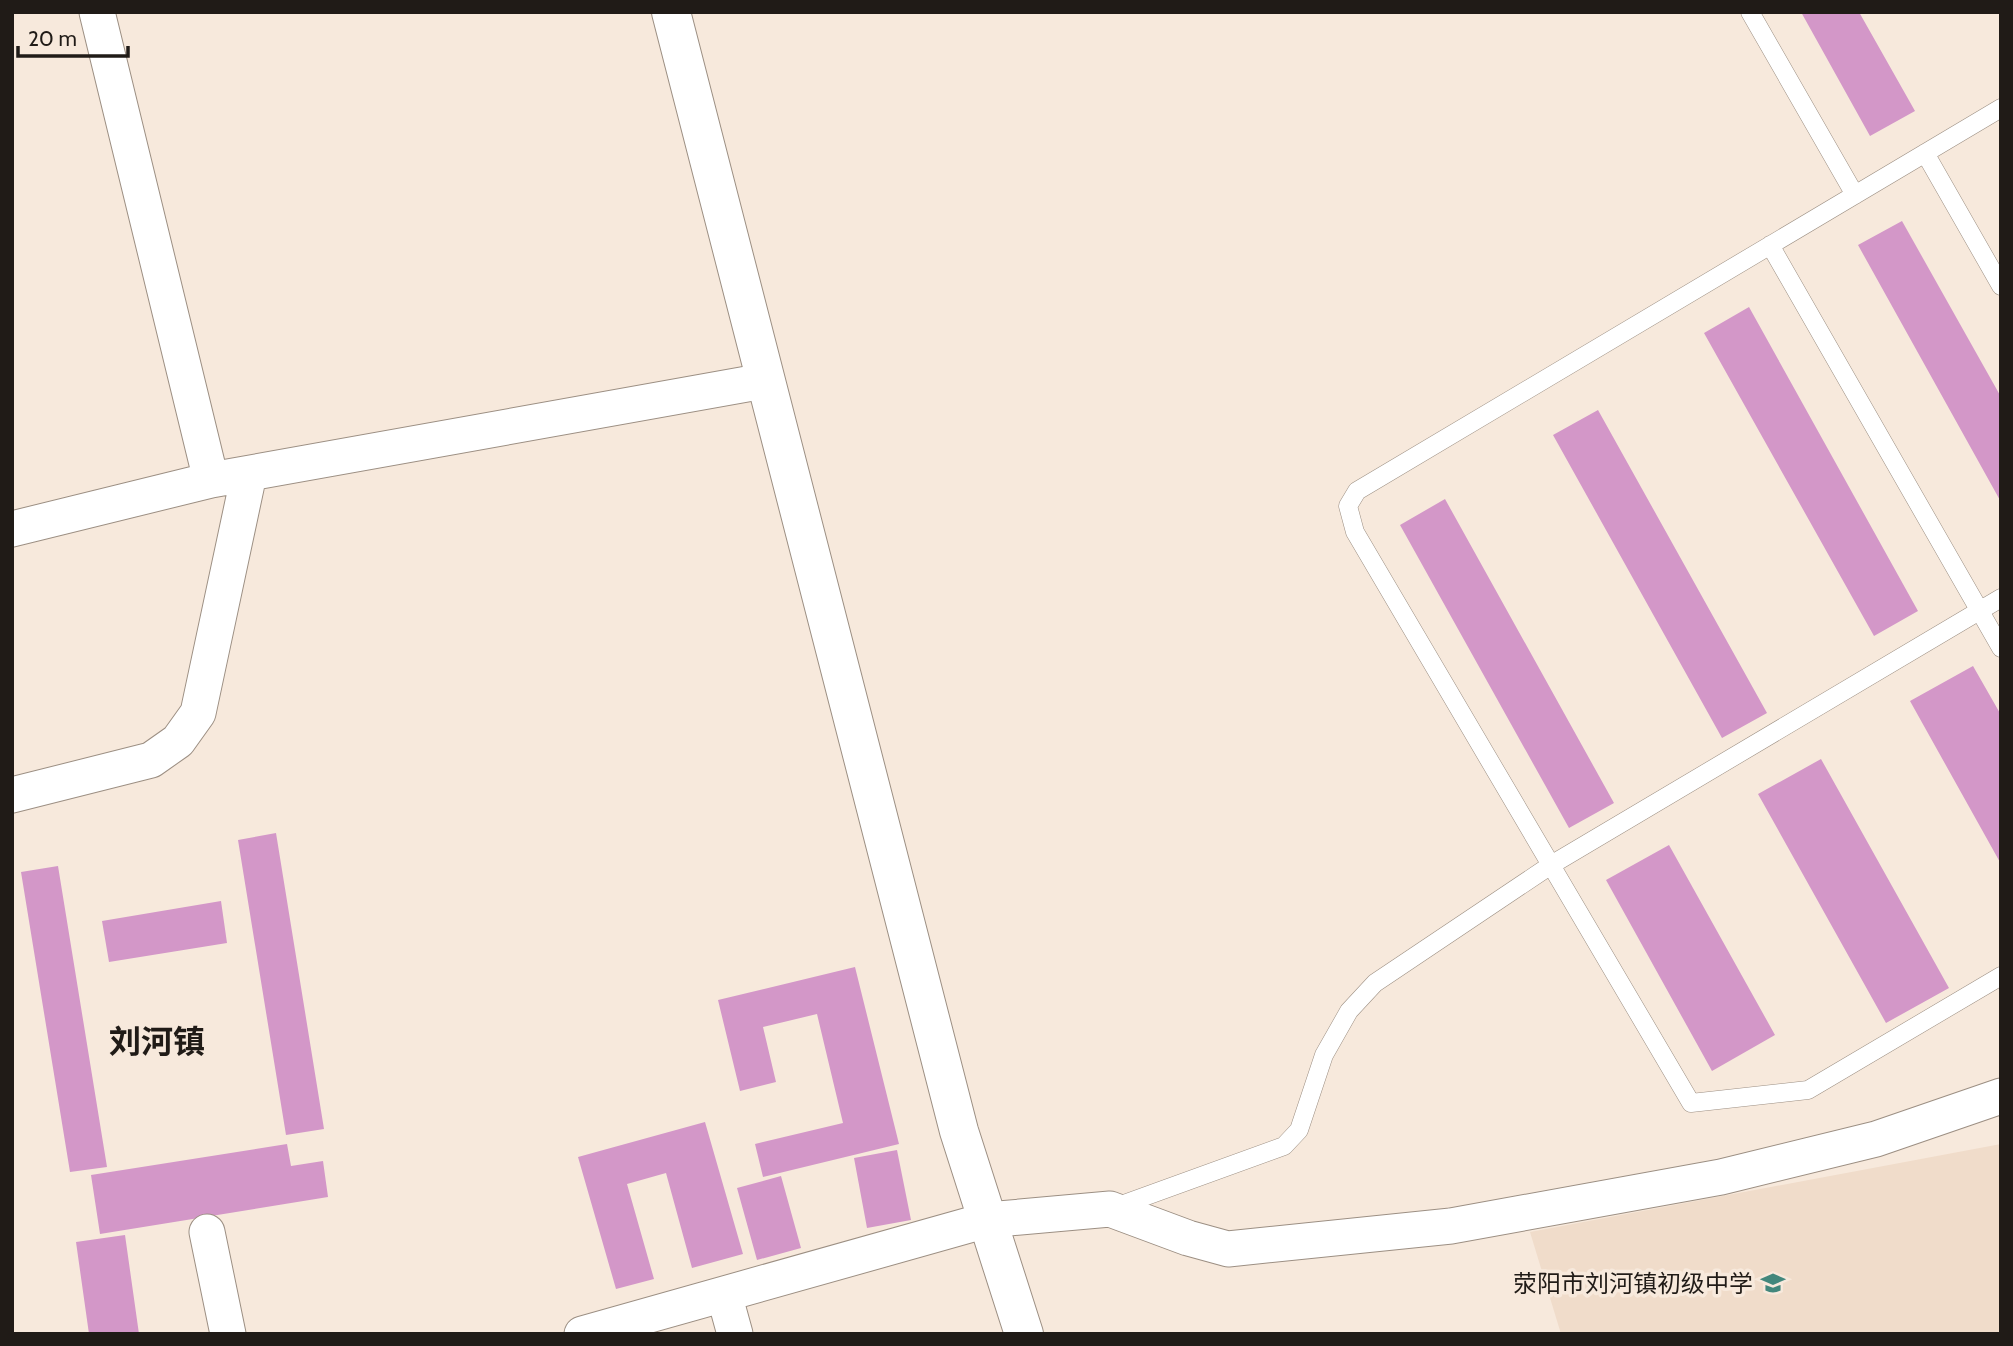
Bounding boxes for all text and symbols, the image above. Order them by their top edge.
scale bar [18,14,128,58]
text: 20 m [28,26,77,51]
district label: 刘河镇 [109,1022,205,1061]
place label: 荥阳市刘河镇初级中学 [1513,1269,1753,1298]
school or university icon: 荥阳市刘河镇初级中学 [1759,1269,1787,1297]

